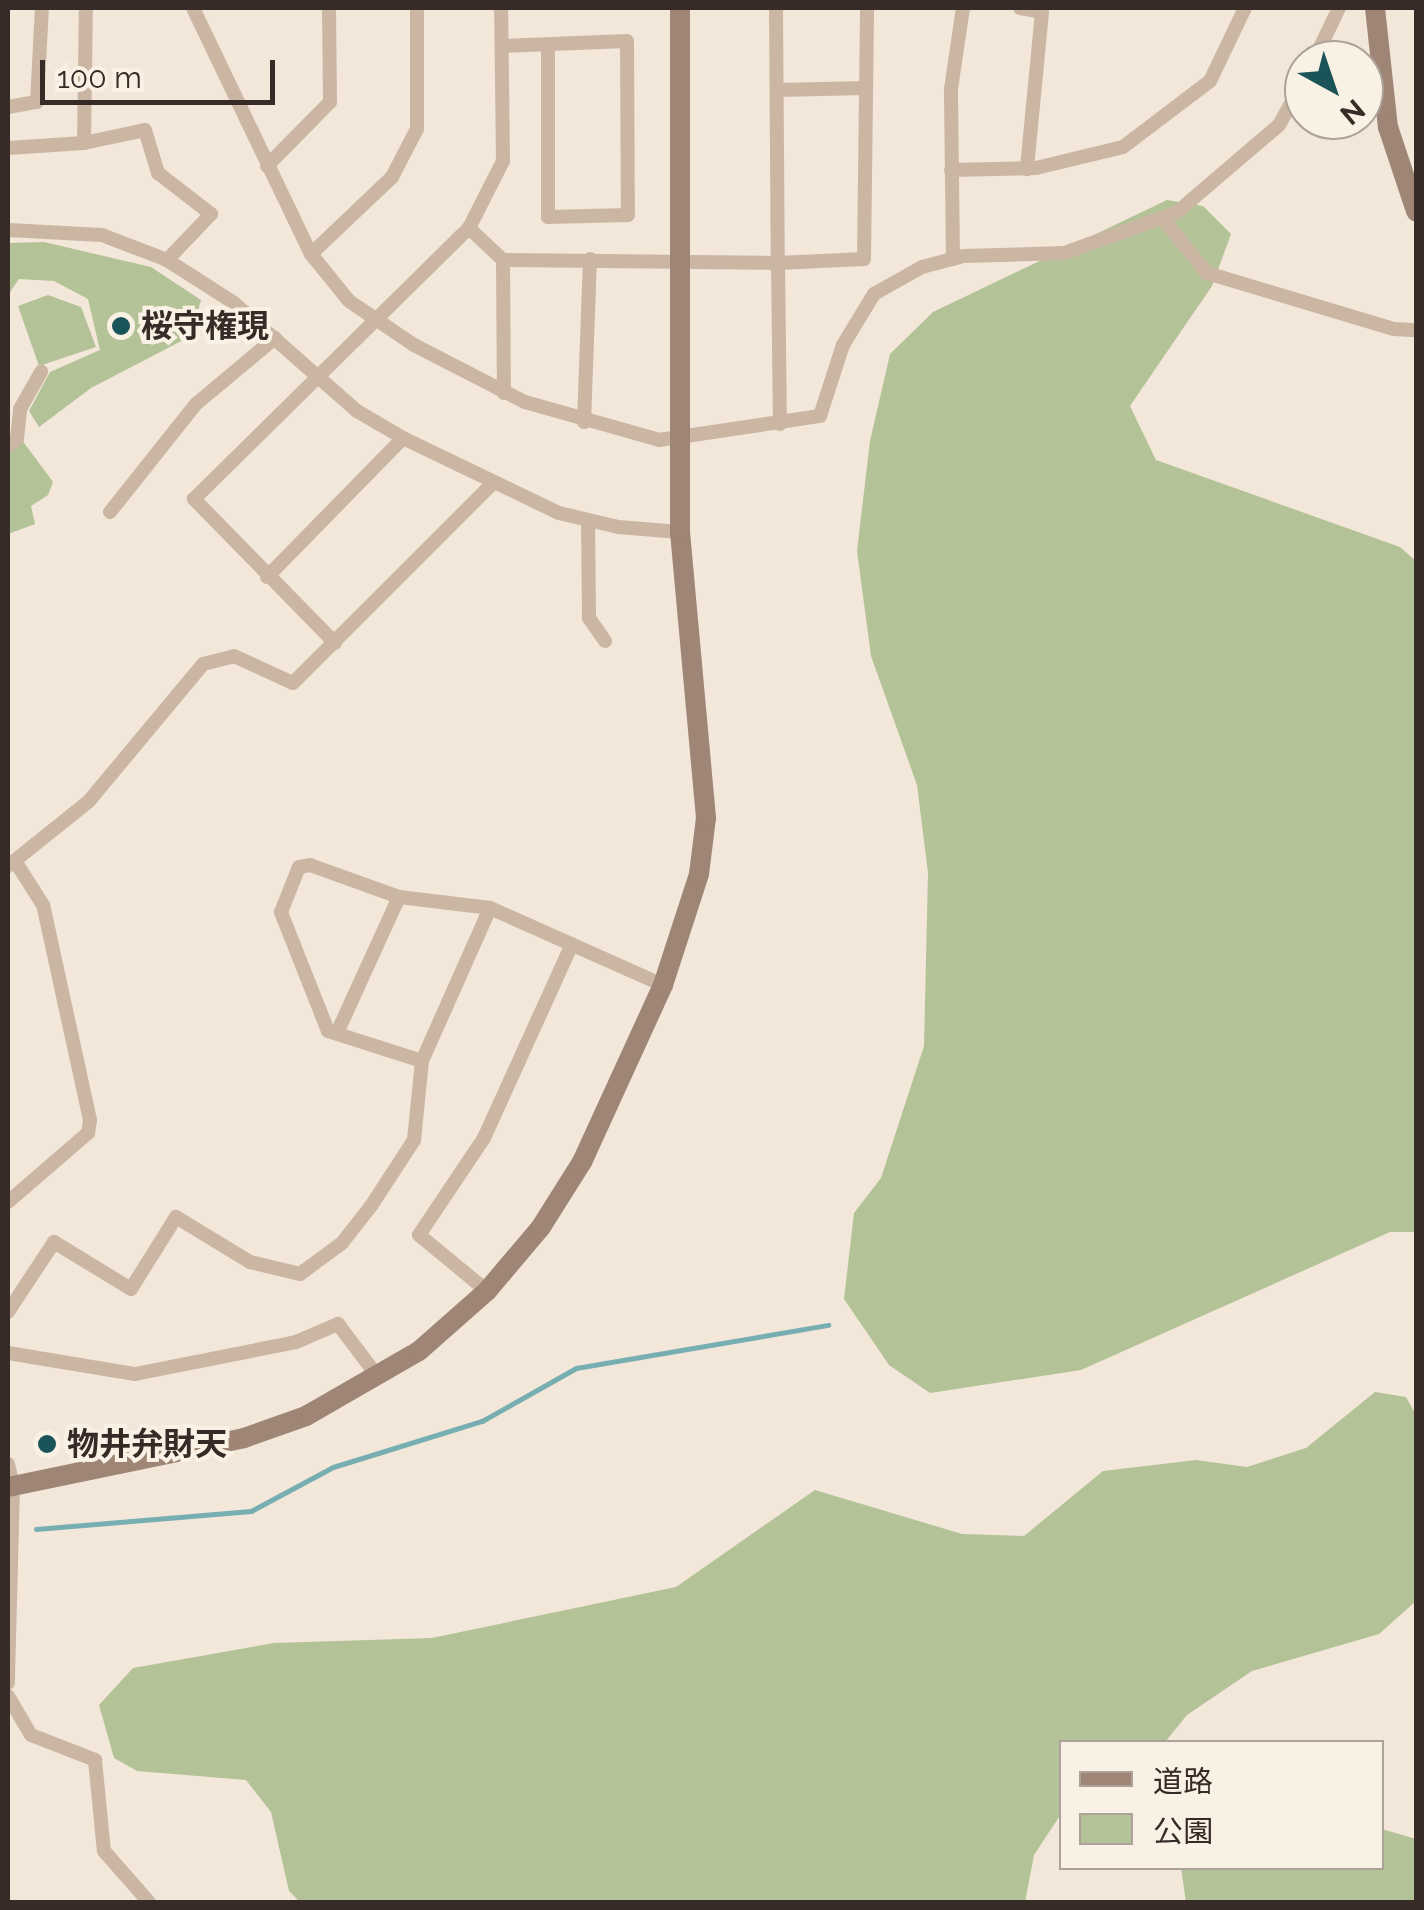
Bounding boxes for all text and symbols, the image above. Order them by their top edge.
scale bar [45,40,280,102]
north arrow [1284,40,1384,140]
text: 100 m [57,60,142,95]
text: N [1334,92,1371,131]
place label: 桜守権現 [141,307,269,345]
marker: 桜守権現 [110,315,132,337]
place label: 物井弁財天 [67,1425,227,1463]
marker: 物井弁財天 [36,1433,58,1455]
legend [1059,1740,1384,1870]
text: 道路 [1153,1764,1213,1799]
text: 公園 [1153,1814,1213,1849]

